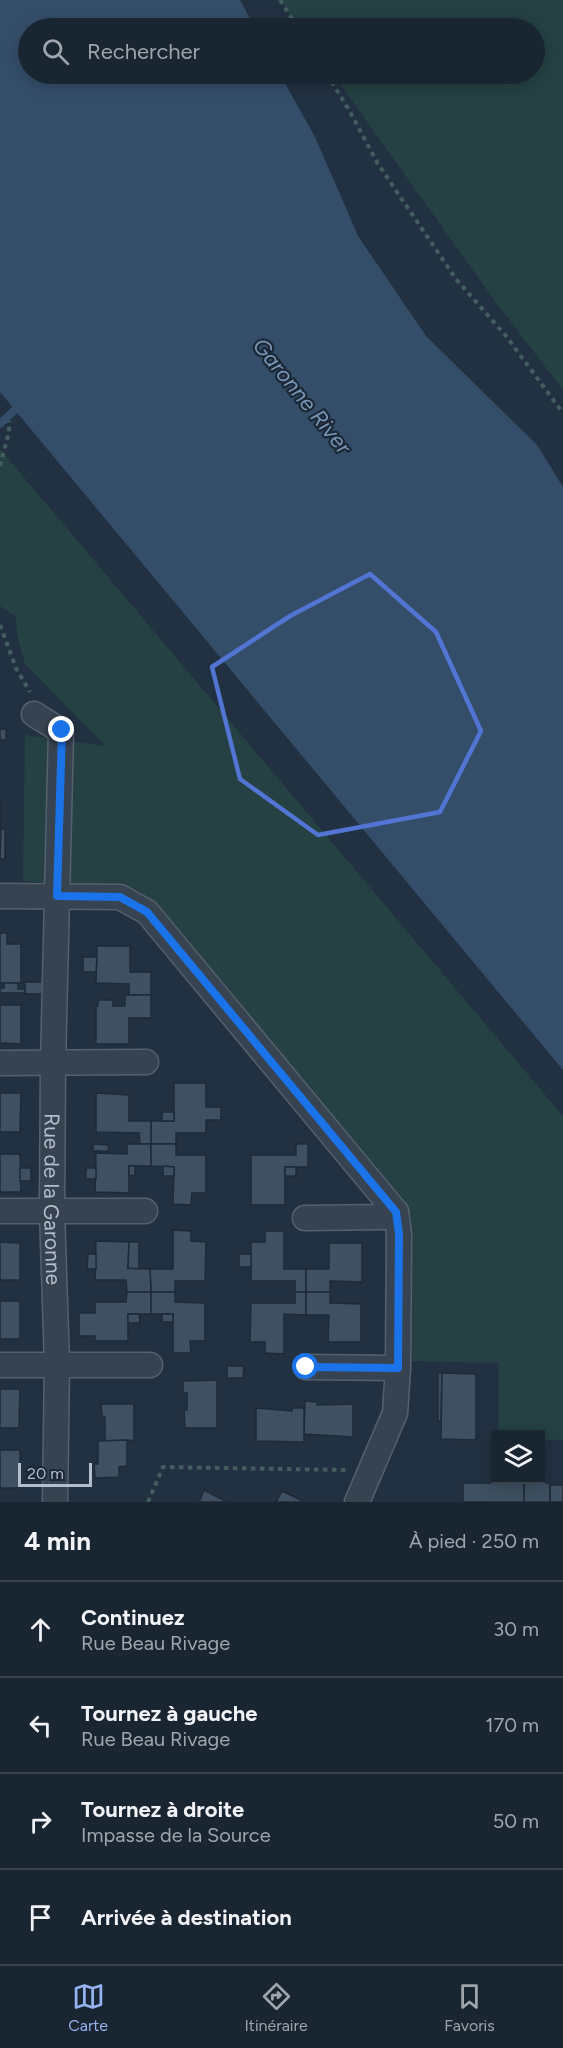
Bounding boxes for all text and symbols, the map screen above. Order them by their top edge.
search box [18,18,545,84]
icon: search [39,35,72,68]
text: Rechercher [87,38,200,65]
water label: Garonne River [247,333,358,461]
route end [48,716,74,742]
street label: Rue de la Garonne [39,1113,67,1285]
route start [292,1353,318,1379]
map controls [491,1430,545,1484]
button: layers [491,1430,545,1484]
scale bar [18,1460,92,1488]
text: 20 m [27,1464,64,1483]
text: 4 min [24,1525,91,1557]
text: À pied · 250 m [409,1529,539,1553]
text: Continuez [81,1604,185,1631]
icon: ahead [24,1613,57,1646]
text: 30 m [493,1617,539,1641]
text: Rue Beau Rivage [81,1631,230,1655]
text: Tournez à gauche [81,1700,257,1727]
icon: left [24,1709,57,1742]
text: 170 m [485,1713,539,1737]
text: Rue Beau Rivage [81,1727,230,1751]
text: Tournez à droite [81,1796,244,1823]
icon: right [24,1805,57,1838]
text: 50 m [493,1809,539,1833]
text: Impasse de la Source [81,1823,271,1847]
icon: arrive [24,1901,57,1934]
text: Arrivée à destination [81,1904,292,1931]
tab: Carte [68,1980,108,2035]
tab: Itinéraire [245,1980,308,2035]
tab: Favoris [444,1980,495,2035]

